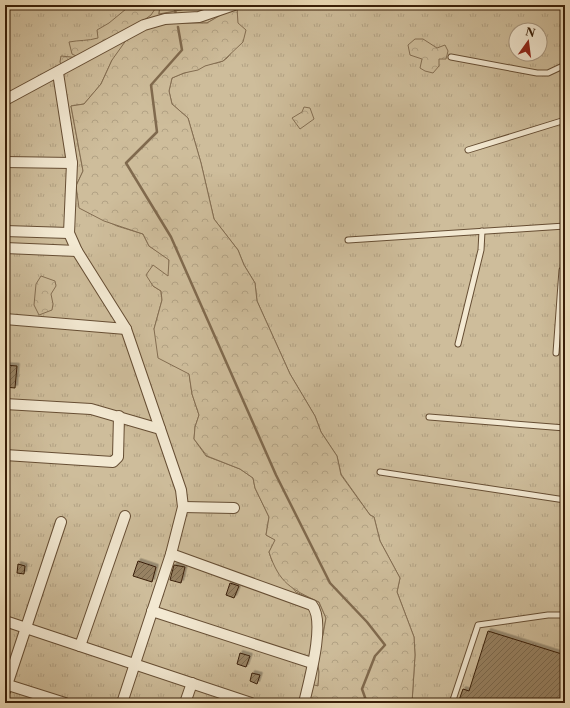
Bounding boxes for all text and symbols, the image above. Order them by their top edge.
north arrow [508,22,548,62]
text: N [524,24,537,40]

